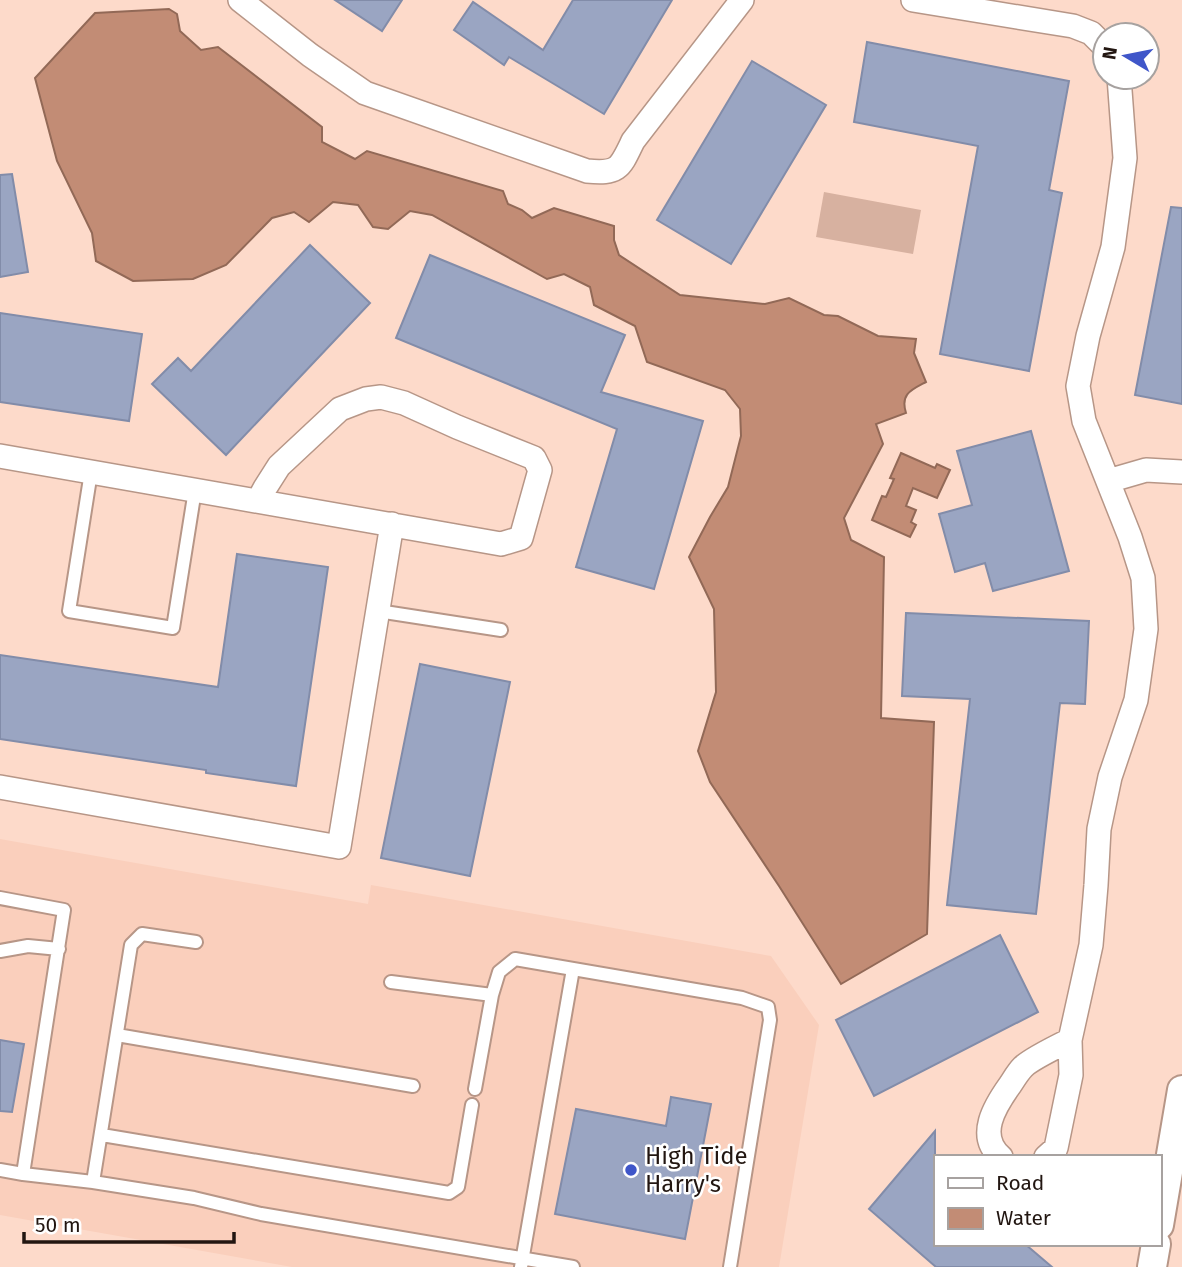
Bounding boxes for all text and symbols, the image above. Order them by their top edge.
north arrow [1091,21,1161,91]
text: N [1097,45,1122,61]
place label: High Tide Harry's [645,1142,748,1198]
legend [934,1155,1161,1246]
marker: High Tide Harry's [623,1162,639,1178]
text: Road [996,1170,1044,1196]
scale bar [24,1200,234,1244]
text: Water [996,1205,1051,1231]
text: 50 m [35,1212,81,1238]

